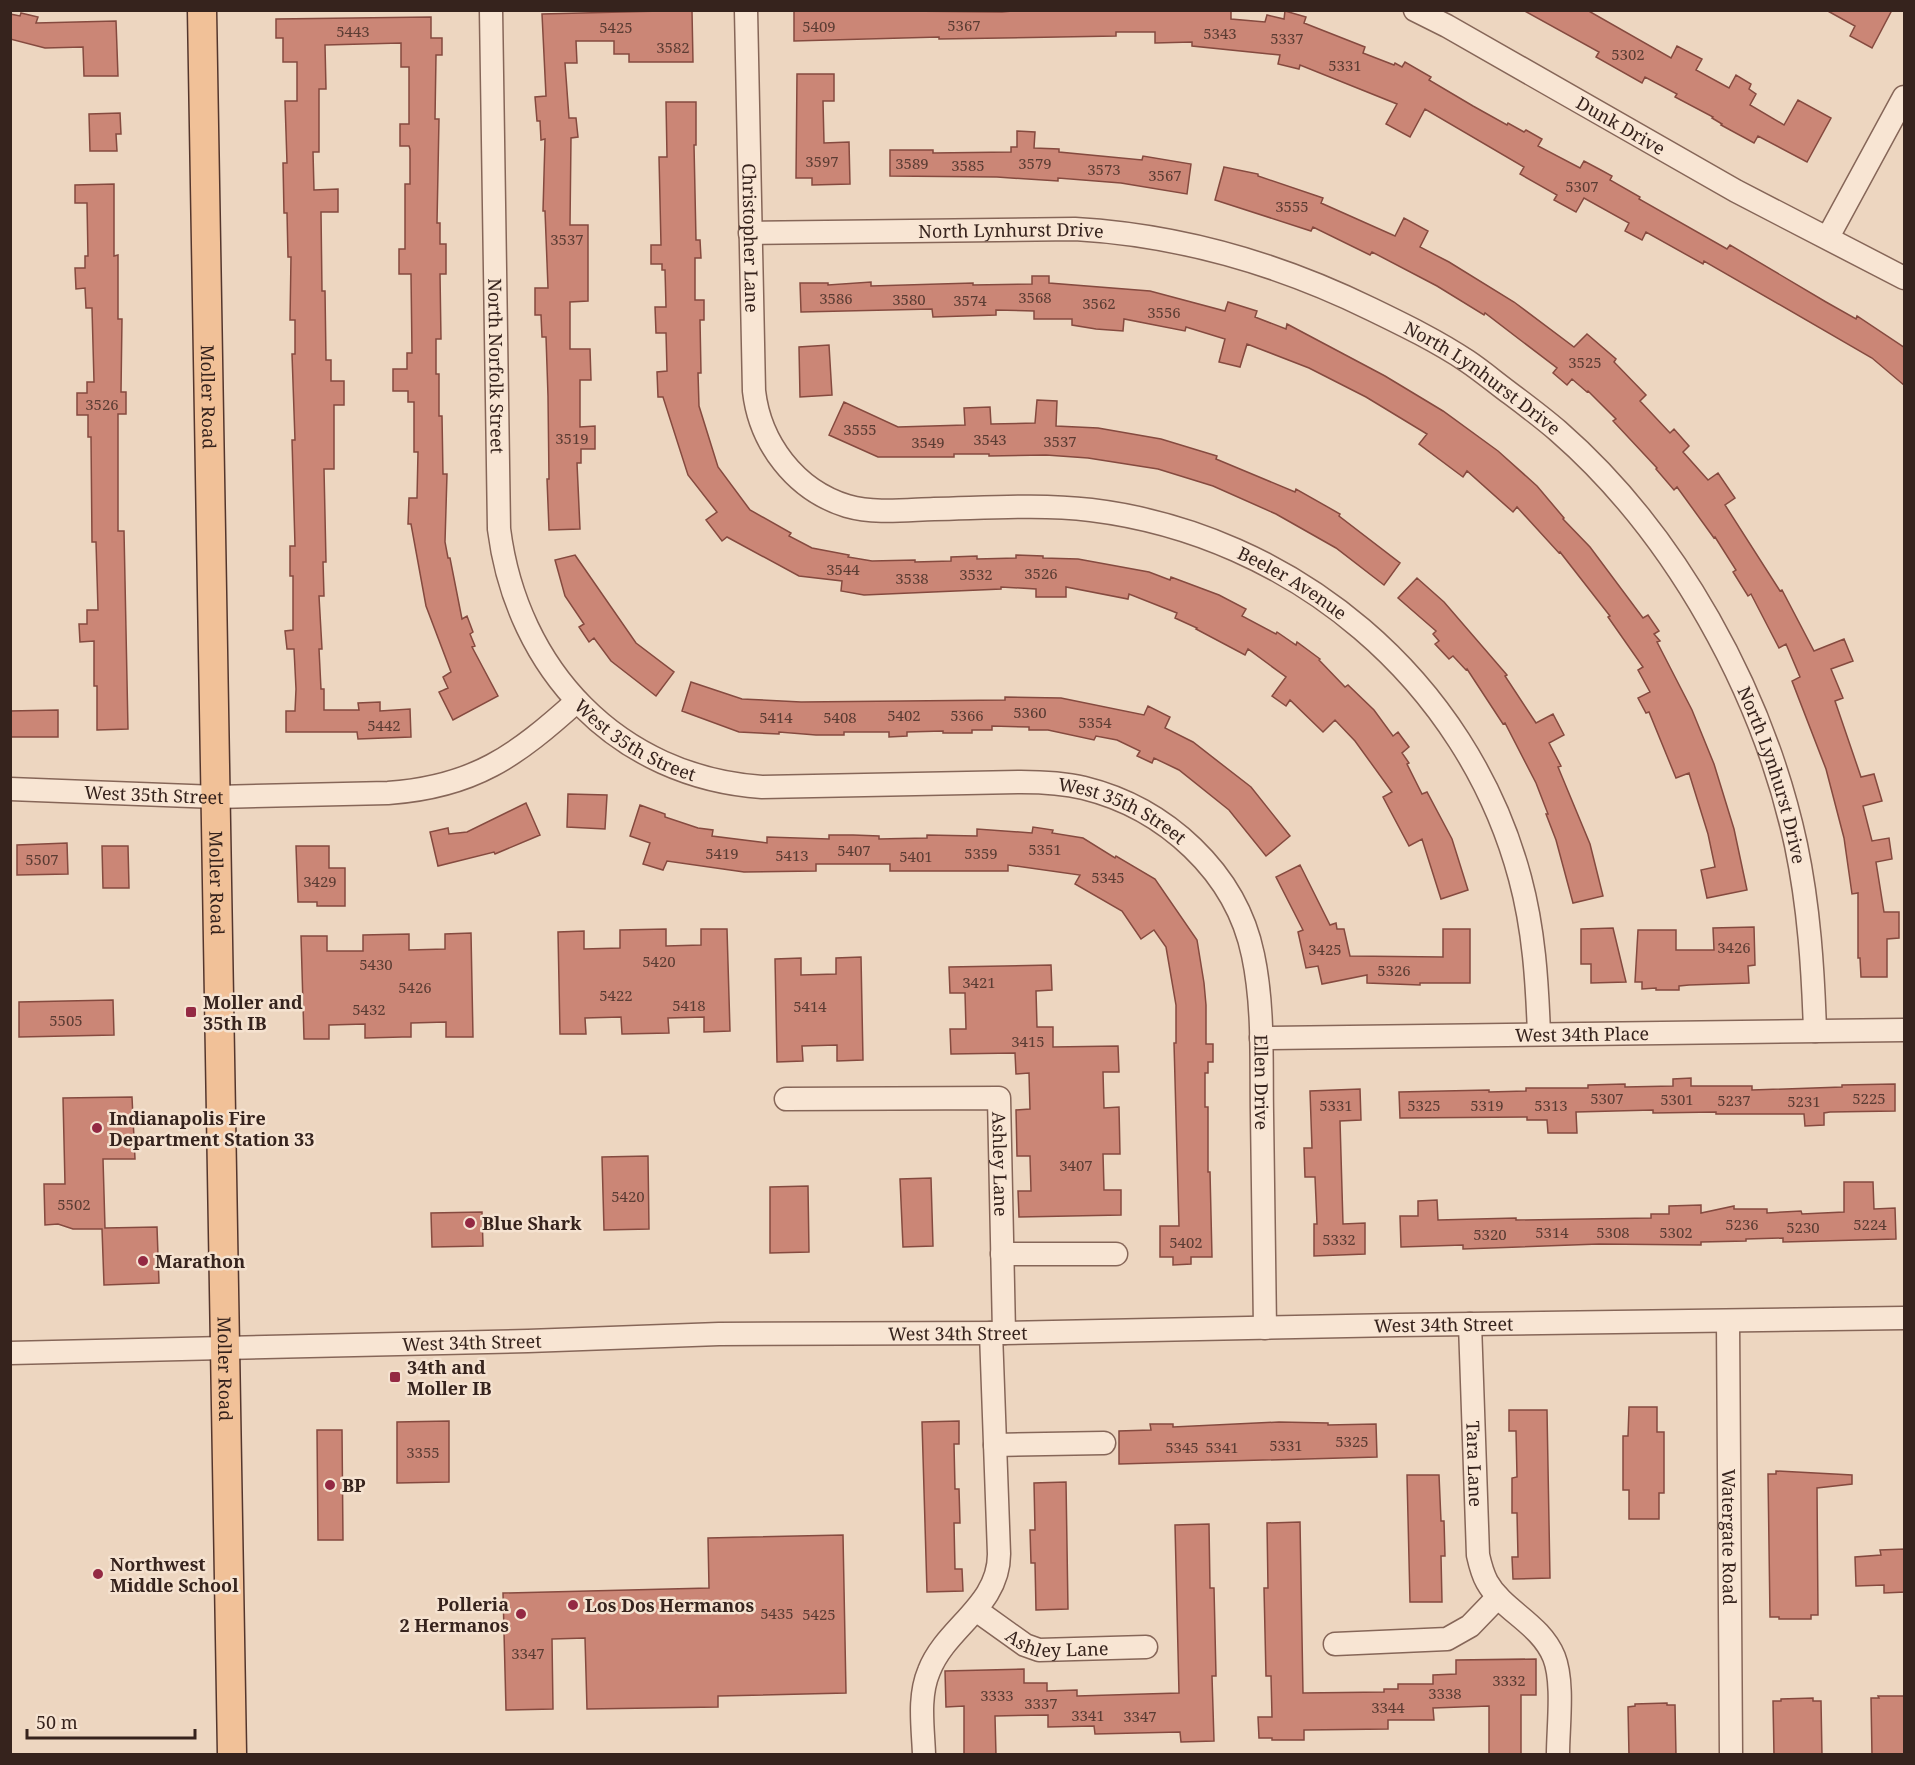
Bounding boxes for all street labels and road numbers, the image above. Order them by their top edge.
street label: Dunk Drive [1572,90,1670,160]
street label: Christopher Lane [737,163,764,313]
street label: North Lynhurst Drive [918,217,1105,243]
street label: North Norfolk Street [483,278,510,454]
street label: North Lynhurst Drive [1400,315,1566,440]
street label: Moller Road [196,344,222,449]
street label: Beeler Avenue [1234,540,1352,625]
street label: North Lynhurst Drive [1732,682,1811,866]
street label: West 35th Street [570,693,699,786]
street label: West 35th Street [1057,772,1192,849]
street label: West 35th Street [84,780,224,809]
street label: Moller Road [204,830,230,935]
street label: West 34th Place [1515,1021,1649,1047]
street label: Ellen Drive [1249,1034,1274,1130]
street label: Ashley Lane [987,1111,1014,1217]
street label: West 34th Street [1374,1311,1514,1337]
street label: Moller Road [212,1316,238,1421]
street label: West 34th Street [888,1321,1028,1345]
street label: West 34th Street [402,1329,542,1356]
street label: Tara Lane [1461,1420,1488,1507]
street label: Watergate Road [1717,1469,1742,1605]
street label: Ashley Lane [1001,1623,1109,1662]

